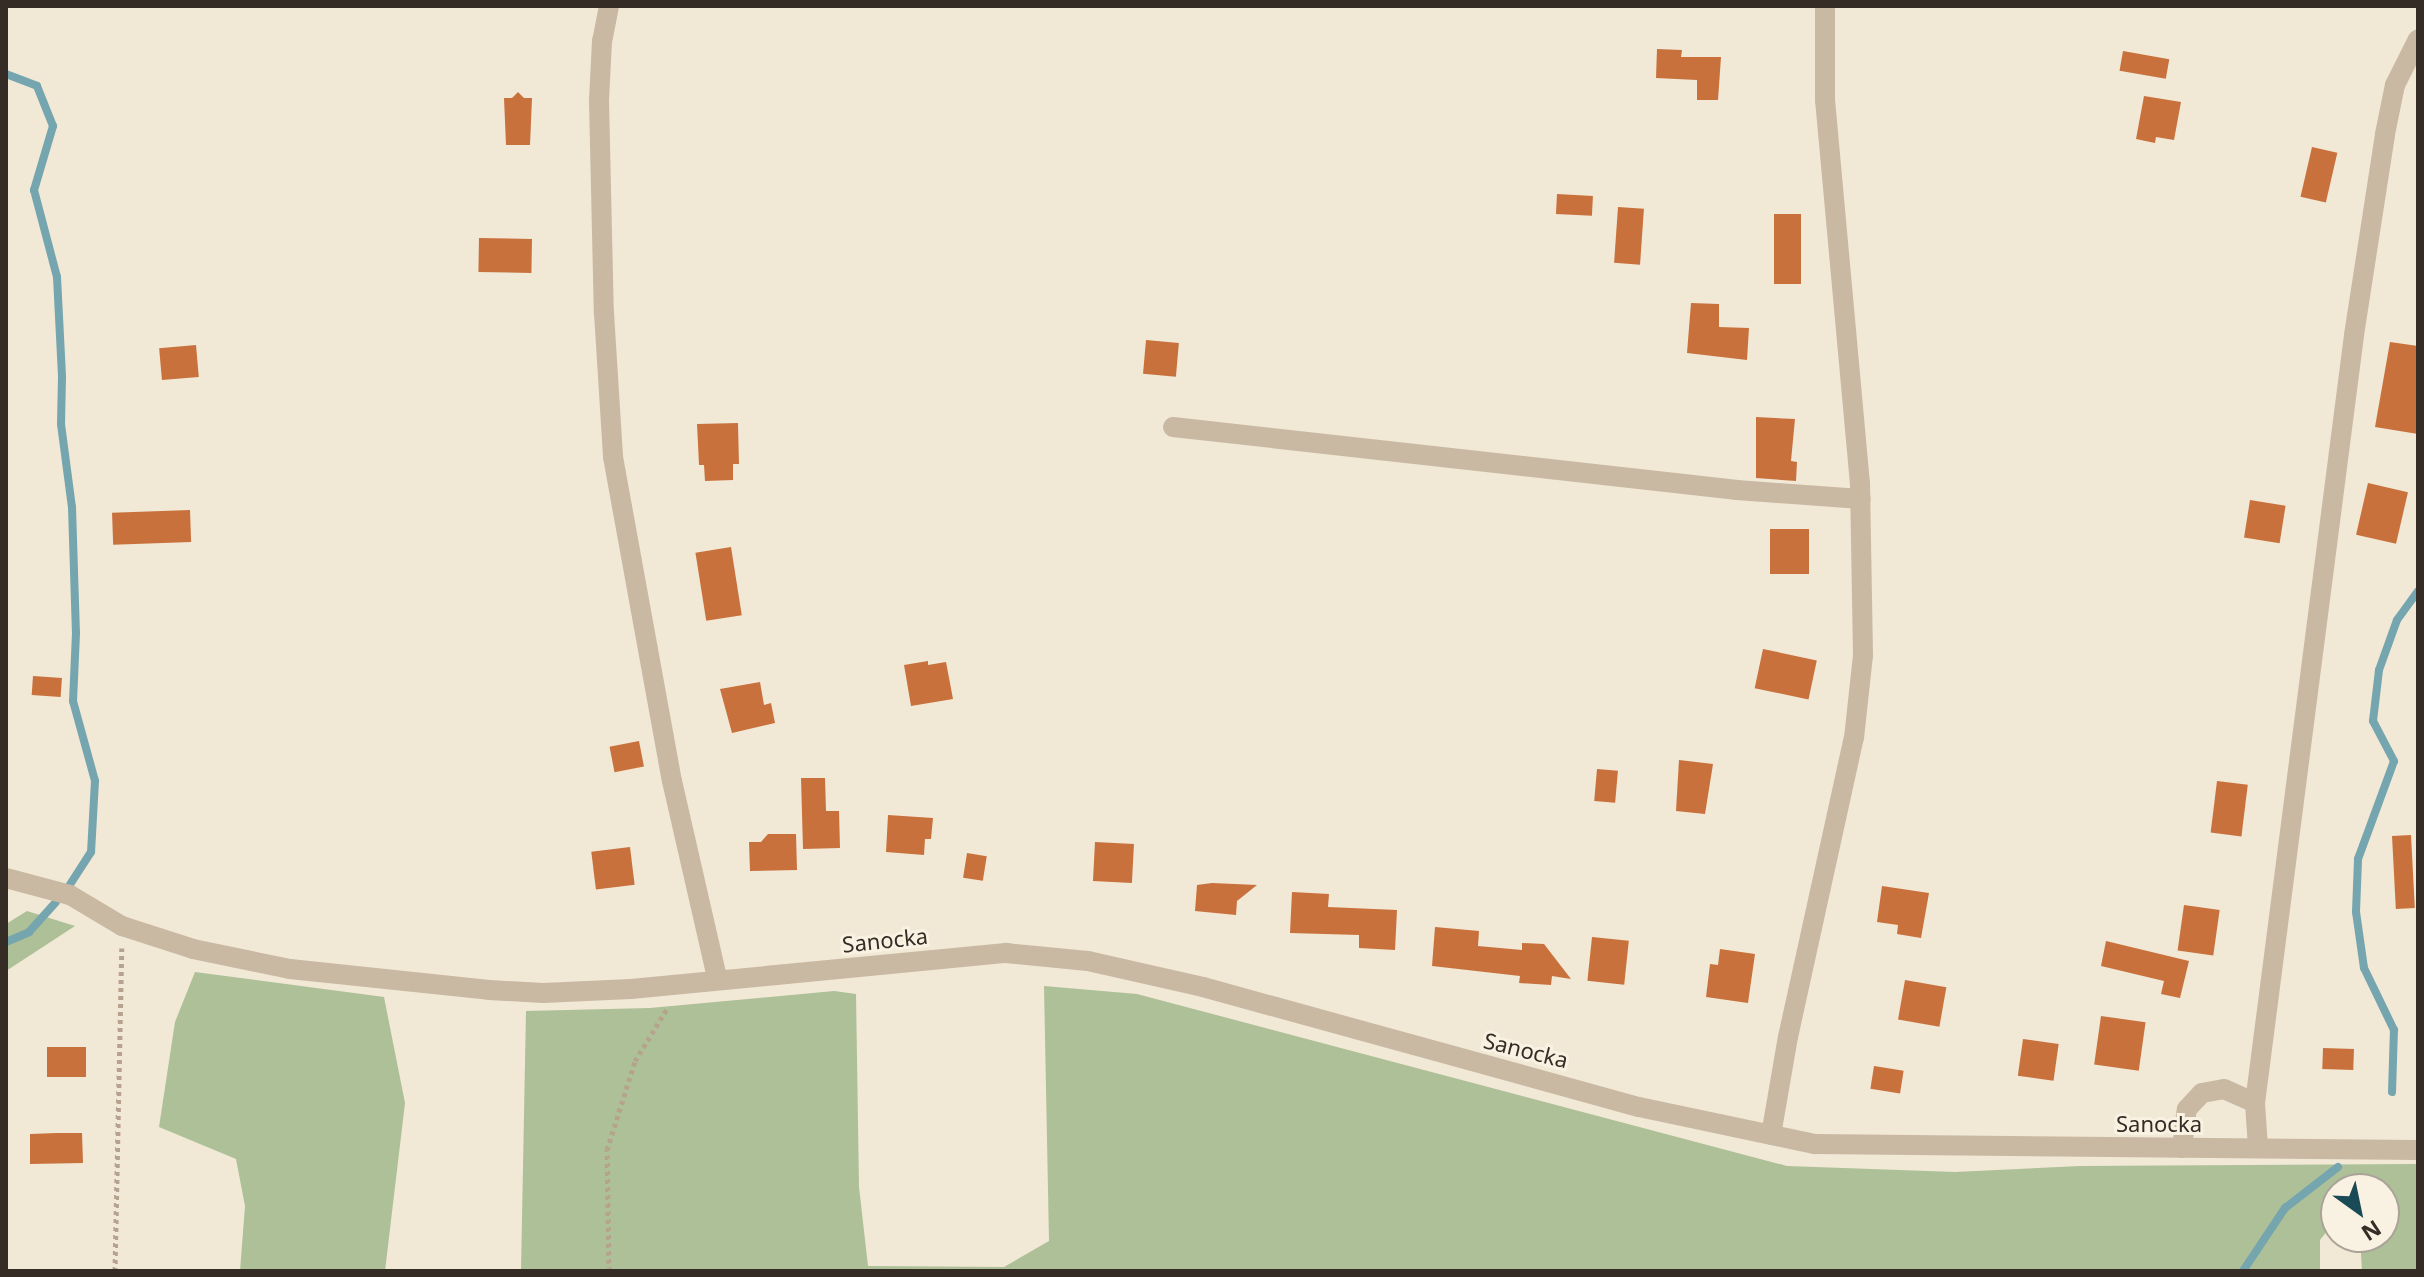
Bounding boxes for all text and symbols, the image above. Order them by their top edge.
street label: Sanocka [841,922,929,958]
street label: Sanocka [1481,1027,1571,1073]
street label: Sanocka [2116,1111,2202,1137]
north arrow [2320,1173,2400,1253]
text: N [2356,1214,2388,1249]

